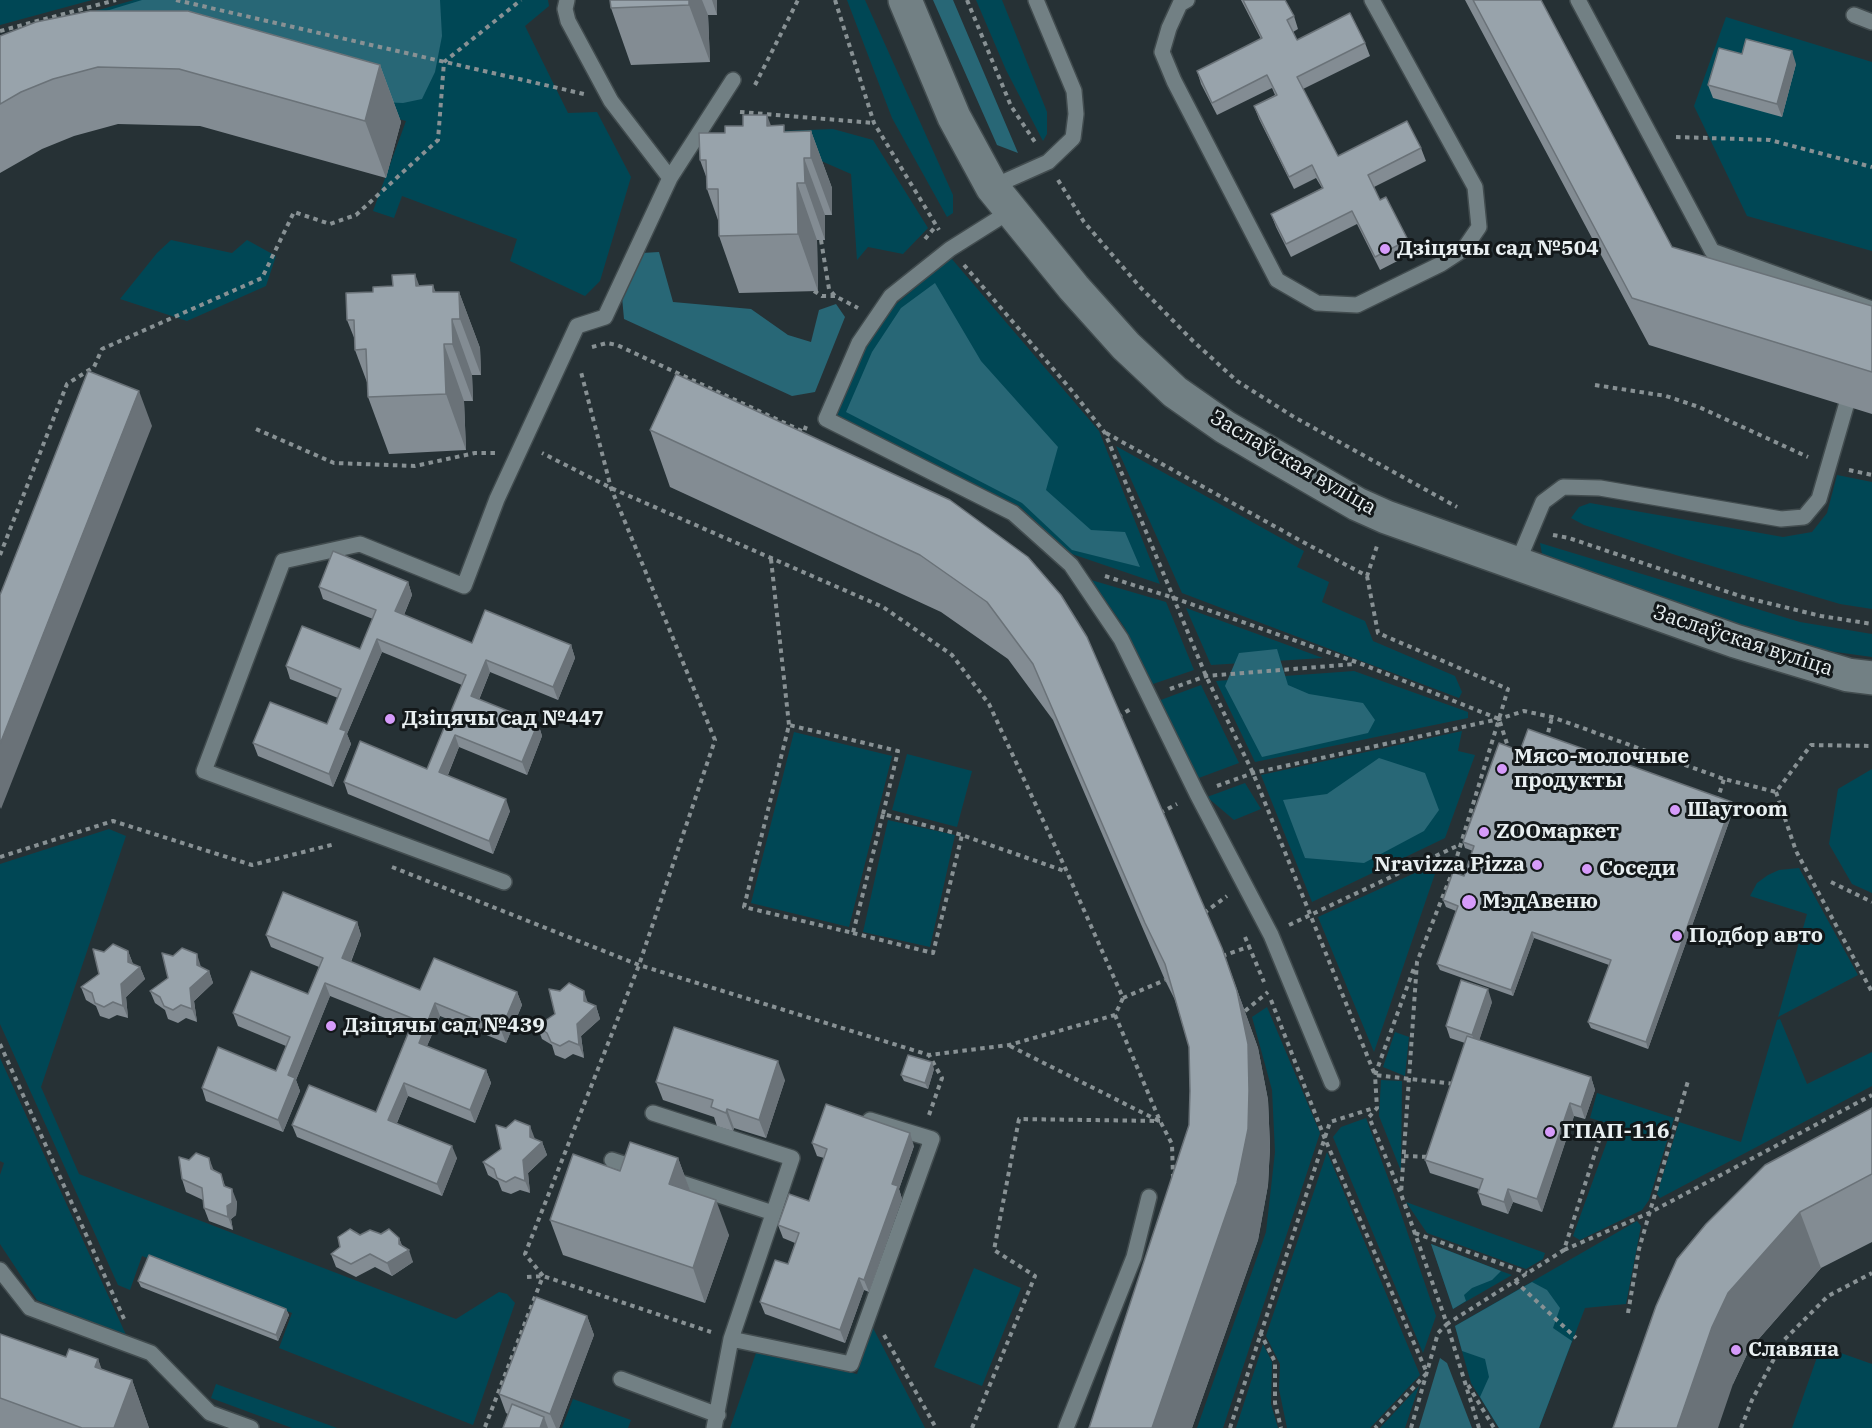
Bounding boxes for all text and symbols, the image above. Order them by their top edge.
place label: Дзіцячы сад №504 [1397,236,1599,262]
marker: Дзіцячы сад №504 [1378,242,1392,256]
street label: Заслаўская вуліца [1205,405,1381,521]
street label: Заслаўская вуліца [1650,600,1836,682]
place label: Дзіцячы сад №447 [402,706,604,732]
marker: Дзіцячы сад №447 [383,712,397,726]
place label: Мясо-молочные продукты [1514,744,1689,794]
marker: Мясо-молочные продукты [1495,762,1509,776]
place label: Шауroom [1687,797,1788,823]
marker: Шауroom [1668,803,1682,817]
place label: ZOOмаркет [1496,819,1619,845]
marker: ZOOмаркет [1477,825,1491,839]
place label: Nravizza Pizza [1374,852,1525,878]
place label: Соседи [1599,856,1676,882]
marker: Nravizza Pizza [1530,858,1544,872]
marker: Соседи [1580,862,1594,876]
place label: МэдАвеню [1482,889,1598,915]
marker: МэдАвеню [1460,893,1478,911]
place label: Подбор авто [1689,923,1823,949]
marker: Подбор авто [1670,929,1684,943]
place label: Дзіцячы сад №439 [343,1013,545,1039]
marker: Дзіцячы сад №439 [324,1019,338,1033]
place label: ГПАП-116 [1562,1119,1670,1145]
marker: ГПАП-116 [1543,1125,1557,1139]
place label: Славяна [1748,1337,1839,1363]
marker: Славяна [1729,1343,1743,1357]

